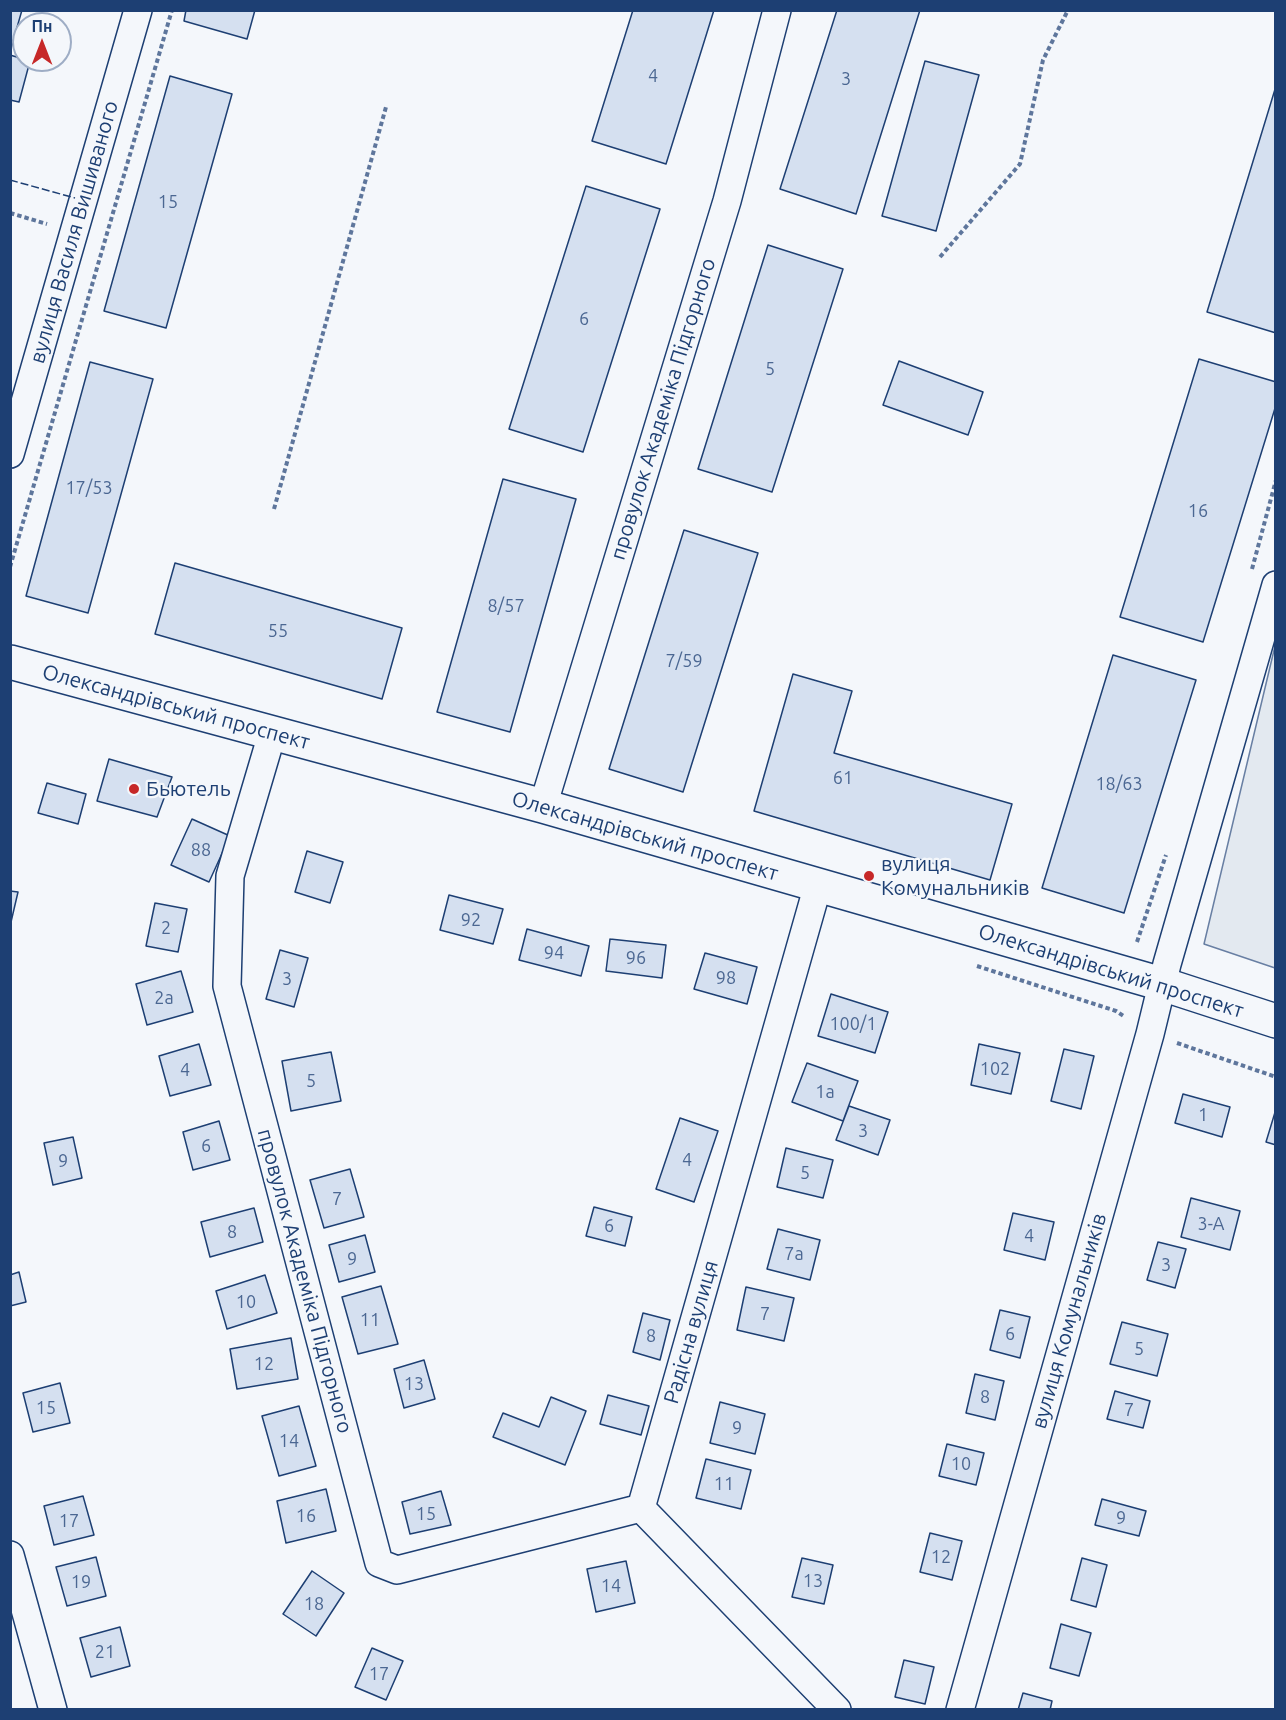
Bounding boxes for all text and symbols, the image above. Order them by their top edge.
north arrow [12,12,72,72]
text: Пн [32,17,52,35]
house number: 4 [648,65,658,87]
house number: 3 [841,68,851,90]
street label: вулиця Василя Вишиваного [24,98,124,366]
house number: 15 [158,191,178,213]
street label: провулок Академіка Підгорного [605,255,721,563]
house number: 6 [579,308,589,330]
house number: 5 [765,358,775,380]
house number: 17/53 [65,477,113,499]
house number: 16 [1188,500,1208,522]
house number: 8/57 [487,595,525,617]
house number: 55 [268,620,288,642]
house number: 7/59 [665,650,703,672]
street label: Олександрівський проспект [40,659,312,755]
house number: 61 [833,767,853,789]
house number: 18/63 [1095,773,1143,795]
place label: Бьютель [146,776,231,802]
marker: Бьютель [127,782,141,796]
street label: Олександрівський проспект [509,786,781,886]
house number: 88 [191,839,211,861]
place label: вулиця Комунальників [881,851,1030,901]
marker: вулиця Комунальників [862,869,876,883]
house number: 92 [461,909,481,931]
house number: 2 [161,917,171,939]
street label: Олександрівський проспект [975,919,1247,1023]
house number: 94 [544,942,564,964]
house number: 96 [626,947,646,969]
house number: 98 [716,967,736,989]
house number: 3 [282,968,292,990]
house number: 2а [154,987,174,1009]
house number: 100/1 [829,1013,877,1035]
house number: 102 [980,1058,1010,1080]
house number: 4 [180,1059,190,1081]
house number: 5 [306,1070,316,1092]
house number: 1а [815,1081,835,1103]
house number: 1 [1198,1104,1208,1126]
house number: 3 [858,1120,868,1142]
street label: провулок Академіка Підгорного [252,1126,358,1436]
house number: 6 [201,1135,211,1157]
house number: 4 [682,1149,692,1171]
house number: 9 [58,1150,68,1172]
house number: 5 [800,1162,810,1184]
house number: 7 [332,1188,342,1210]
street label: вулиця Комунальників [1026,1210,1112,1432]
house number: 3-А [1197,1213,1225,1235]
house number: 6 [604,1215,614,1237]
house number: 8 [227,1221,237,1243]
house number: 4 [1024,1225,1034,1247]
house number: 7а [784,1243,804,1265]
house number: 9 [347,1248,357,1270]
house number: 3 [1161,1254,1171,1276]
street label: Радісна вулиця [659,1258,723,1406]
house number: 10 [236,1291,256,1313]
house number: 7 [760,1303,770,1325]
house number: 11 [360,1309,380,1331]
house number: 6 [1005,1323,1015,1345]
house number: 8 [646,1325,656,1347]
house number: 5 [1134,1338,1144,1360]
house number: 12 [254,1353,274,1375]
house number: 13 [404,1373,424,1395]
house number: 8 [980,1386,990,1408]
house number: 15 [36,1397,56,1419]
house number: 7 [1124,1399,1134,1421]
house number: 9 [732,1417,742,1439]
house number: 14 [279,1430,299,1452]
house number: 10 [951,1453,971,1475]
house number: 11 [714,1473,734,1495]
house number: 15 [416,1503,436,1525]
house number: 16 [296,1505,316,1527]
house number: 9 [1116,1507,1126,1529]
house number: 17 [59,1510,79,1532]
house number: 12 [931,1546,951,1568]
house number: 13 [803,1570,823,1592]
house number: 19 [71,1571,91,1593]
house number: 14 [601,1575,621,1597]
house number: 18 [304,1593,324,1615]
house number: 21 [95,1641,115,1663]
house number: 17 [369,1663,389,1685]

